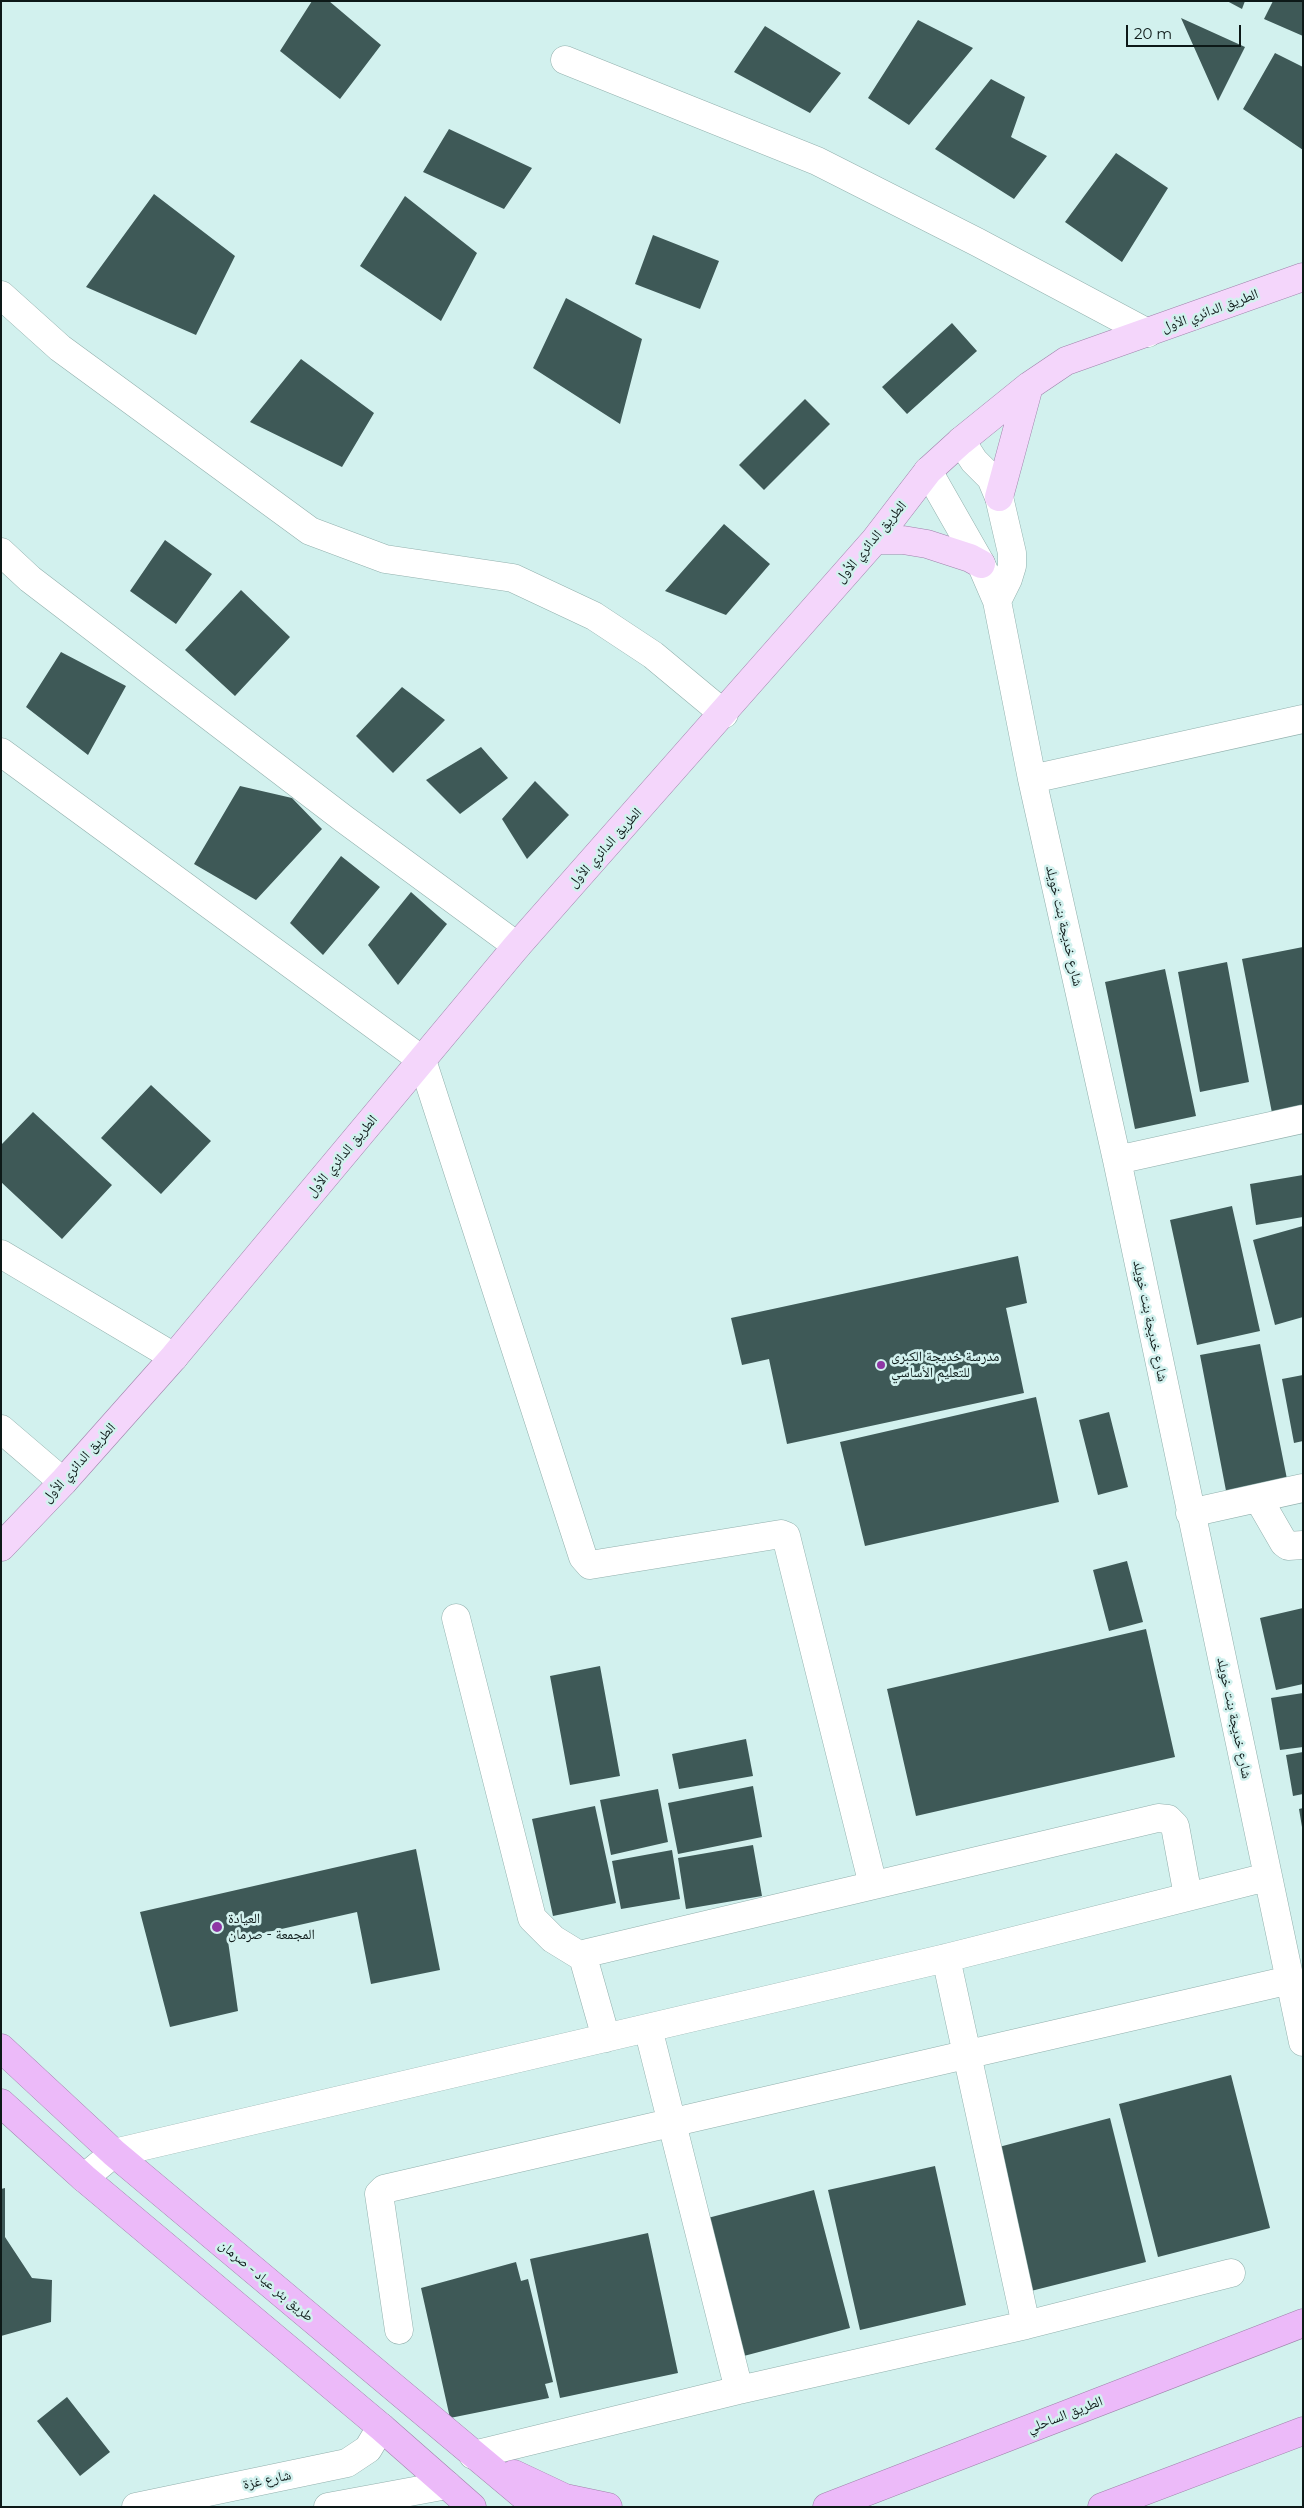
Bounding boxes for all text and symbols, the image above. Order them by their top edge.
scale bar [1129,15,1244,47]
text: 20 m [1134,24,1172,43]
street label: الطريق الدائري الأول [1159,286,1261,336]
street label: الطريق الدائري الأول [832,498,910,586]
street label: الطريق الدائري الأول [565,805,645,891]
street label: شارع خديجة بنت خويلد [1042,864,1086,988]
street label: الطريق الدائري الأول [303,1112,381,1200]
street label: شارع خديجة بنت خويلد [1129,1259,1171,1383]
place label: مدرسة خديجة الكبرى للتعليم الأساسي [891,1349,999,1381]
marker: مدرسة خديجة الكبرى للتعليم الأساسي [875,1359,887,1371]
street label: الطريق الدائري الأول [39,1420,119,1506]
street label: شارع خديجة بنت خويلد [1213,1656,1255,1780]
place label: العيادة المجمعة - صرمان [228,1911,315,1944]
marker: العيادة المجمعة - صرمان [210,1920,224,1934]
street label: طريق بئر عياد - صرمان [215,2236,317,2326]
street label: الطريق الساحلي [1025,2393,1105,2437]
street label: شارع غزة [241,2467,293,2493]

